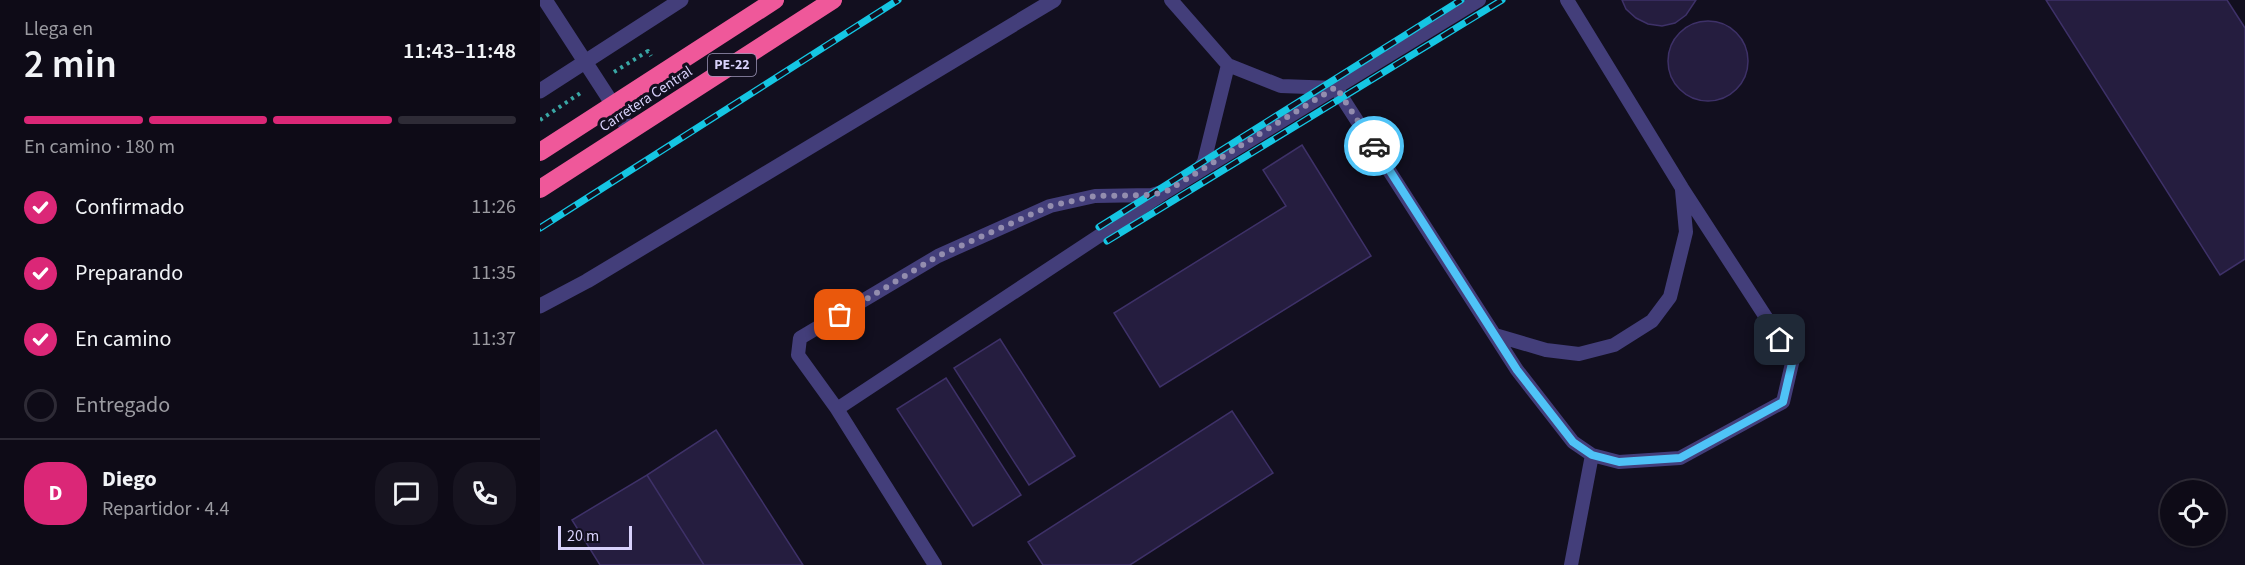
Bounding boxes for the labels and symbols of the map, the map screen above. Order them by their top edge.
road number: PE-22 [708,54,756,76]
street label: Carretera Central [595,61,697,137]
courier [1344,116,1404,176]
pin [814,289,865,340]
pin [1754,314,1805,365]
scale bar [558,523,632,550]

